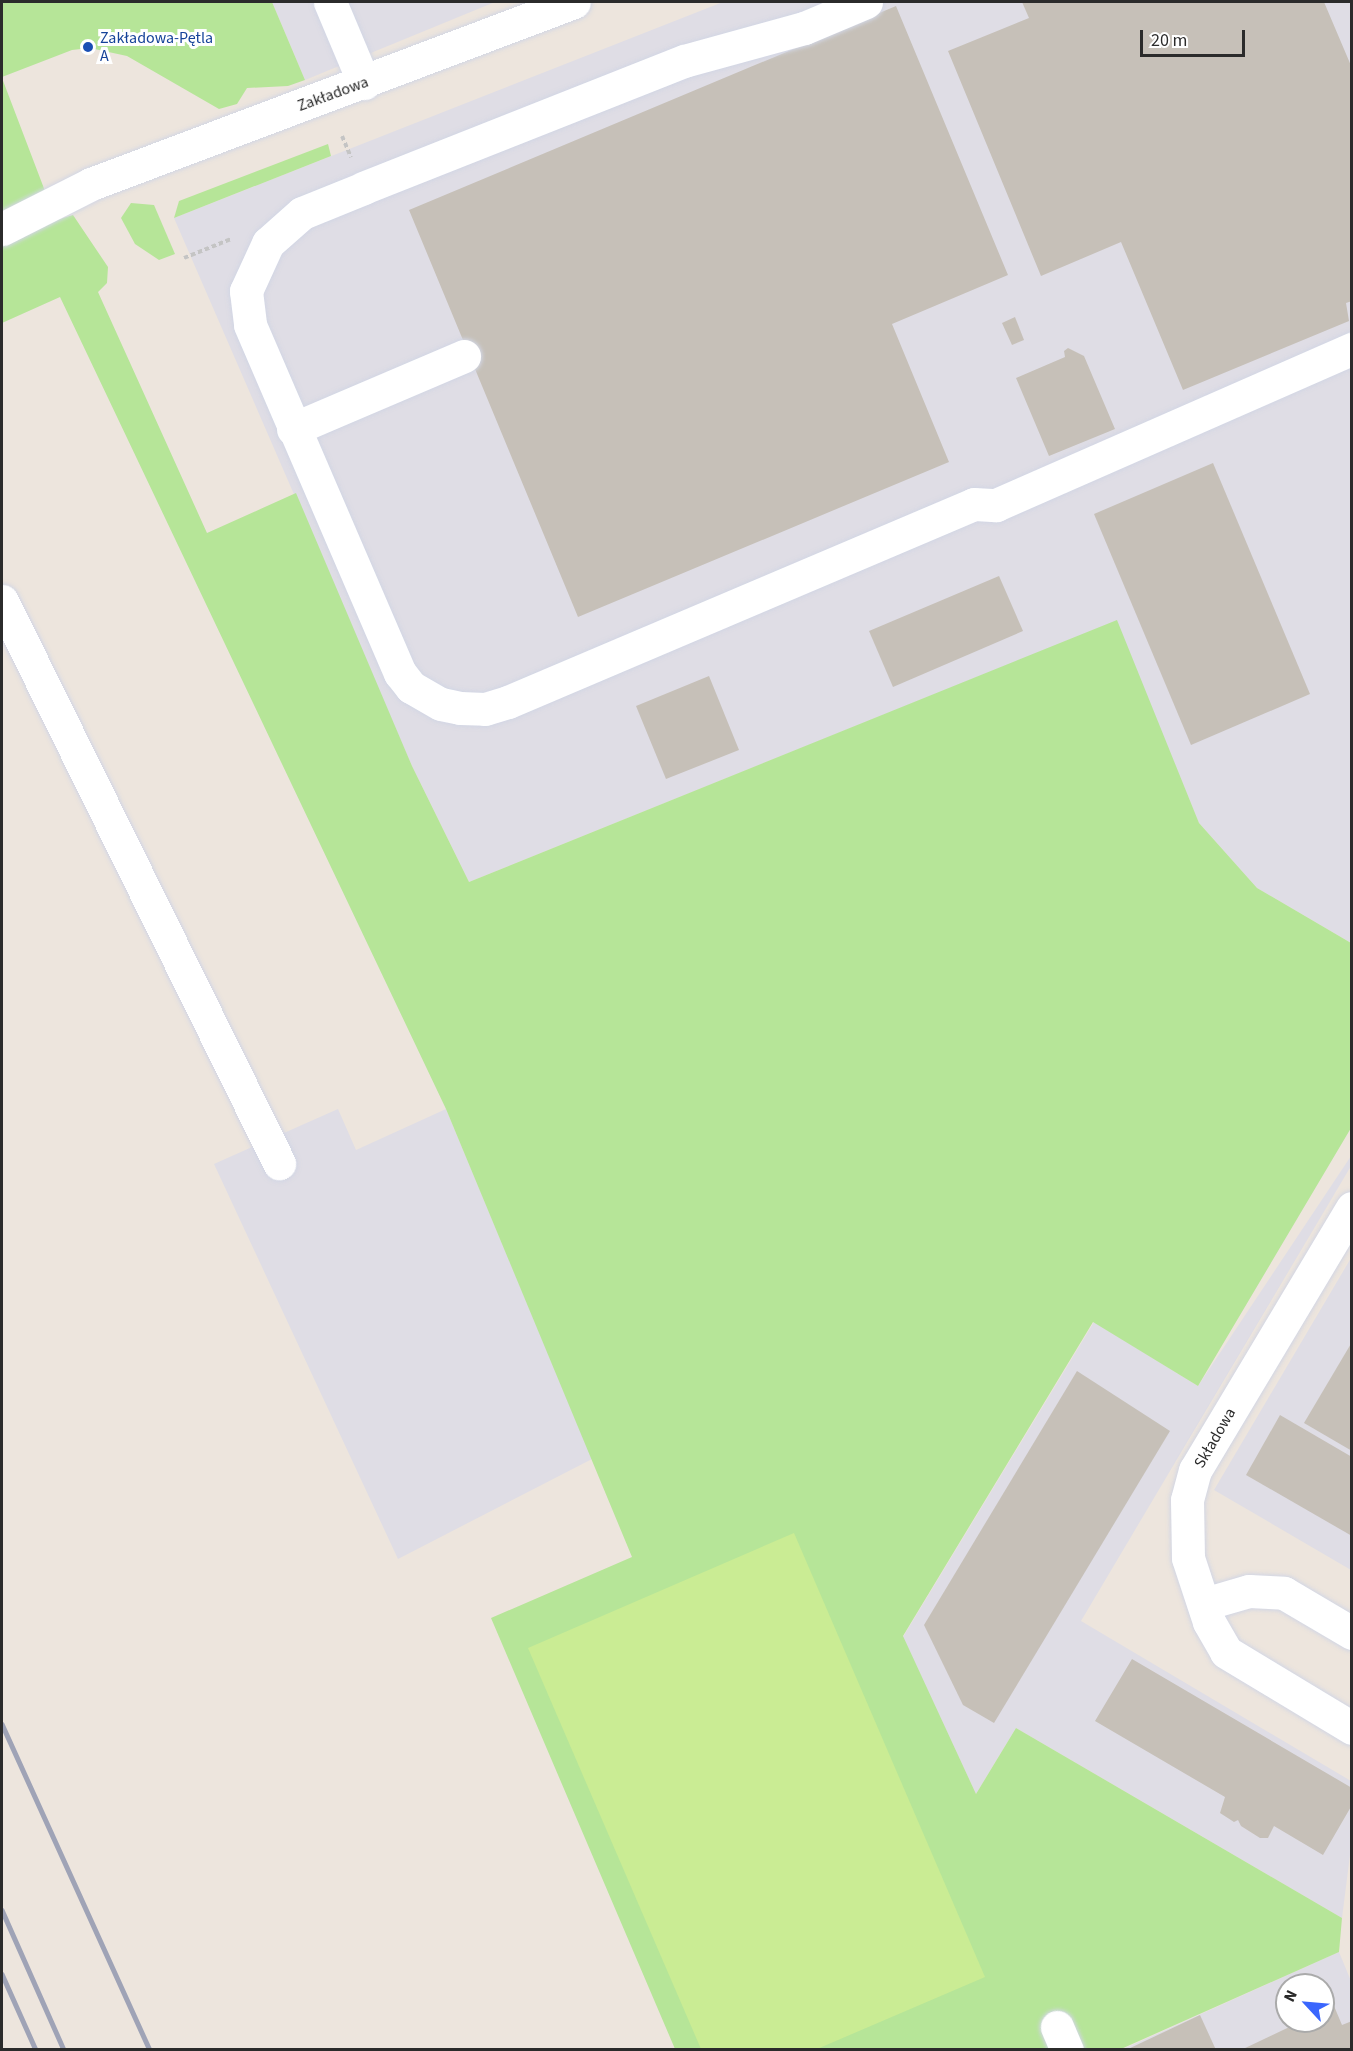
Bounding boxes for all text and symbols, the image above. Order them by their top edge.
scale bar [1143,18,1248,56]
place label: Zakładowa-Pętla A [100,28,213,66]
text: 20 m [1151,28,1187,53]
marker: Zakładowa-Pętla A [81,40,95,54]
street label: Zakładowa [295,72,371,116]
street label: Składowa [1190,1405,1240,1471]
north arrow [1275,1973,1335,2033]
text: N [1278,1986,1303,2006]

